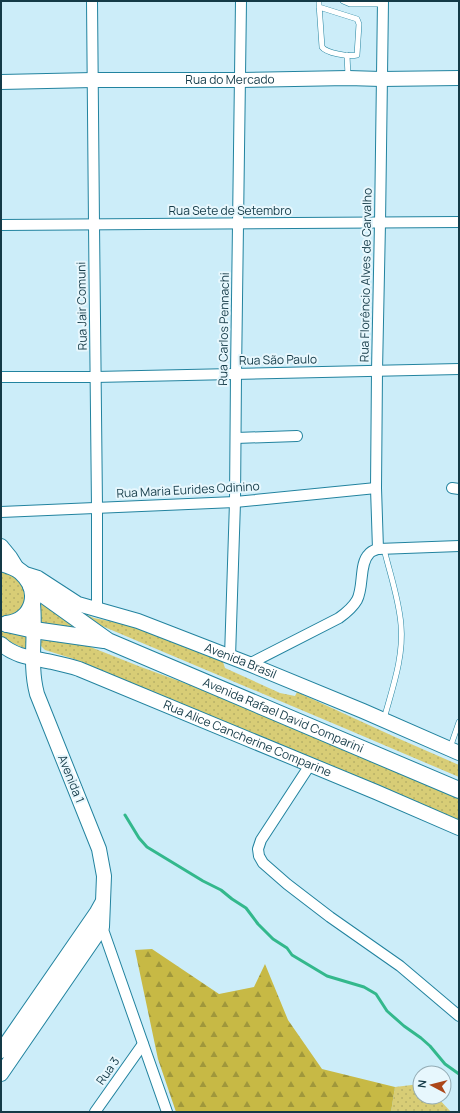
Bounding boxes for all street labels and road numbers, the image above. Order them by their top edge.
street label: Rua do Mercado [185,70,275,88]
street label: Rua Florêncio Alves de Carvalho [355,188,376,362]
street label: Rua Sete de Setembro [168,202,292,219]
street label: Rua Jair Comuni [72,262,91,350]
street label: Rua Carlos Pennachi [214,272,233,386]
street label: Rua São Paulo [239,350,317,369]
street label: Rua Maria Eurides Odinino [116,477,260,502]
street label: Avenida Brasil [202,639,279,683]
street label: Avenida Rafael David Comparini [201,673,366,757]
street label: Rua Alice Cancherine Comparine [161,696,334,781]
street label: Avenida 1 [54,752,89,805]
street label: Rua 3 [92,1053,123,1088]

